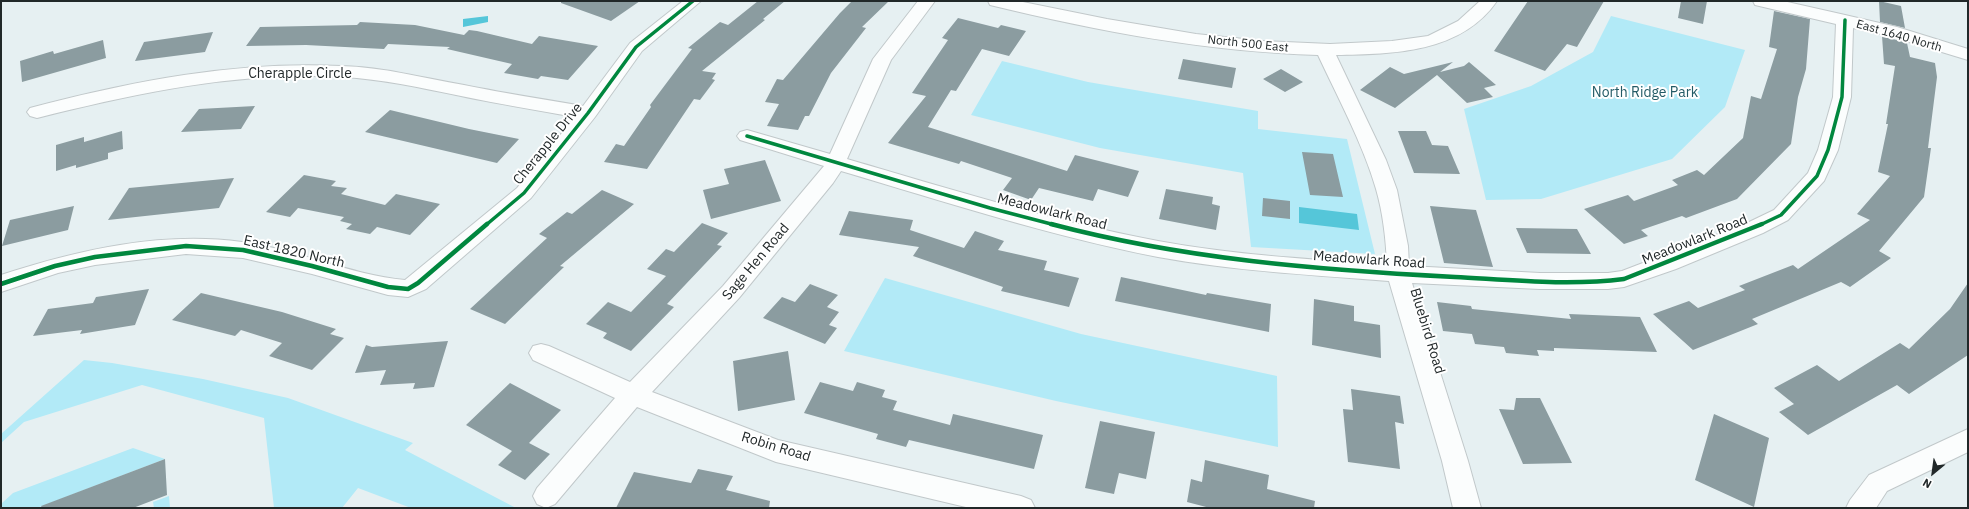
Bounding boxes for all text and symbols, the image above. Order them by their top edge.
street label: East 1640 North [1854,17,1944,55]
street label: North 500 East [1207,33,1289,55]
street label: Cherapple Circle [248,66,352,82]
park label: North Ridge Park [1592,85,1698,101]
street label: Cherapple Drive [510,100,586,188]
street label: Meadowlark Road [995,190,1109,234]
street label: Meadowlark Road [1640,211,1750,269]
street label: Sage Hen Road [719,220,793,304]
street label: East 1820 North [242,232,346,272]
street label: Meadowlark Road [1312,248,1426,272]
street label: Bluebird Road [1406,286,1448,376]
street label: Robin Road [739,428,813,466]
north arrow [1913,453,1953,493]
text: N [1920,475,1934,492]

